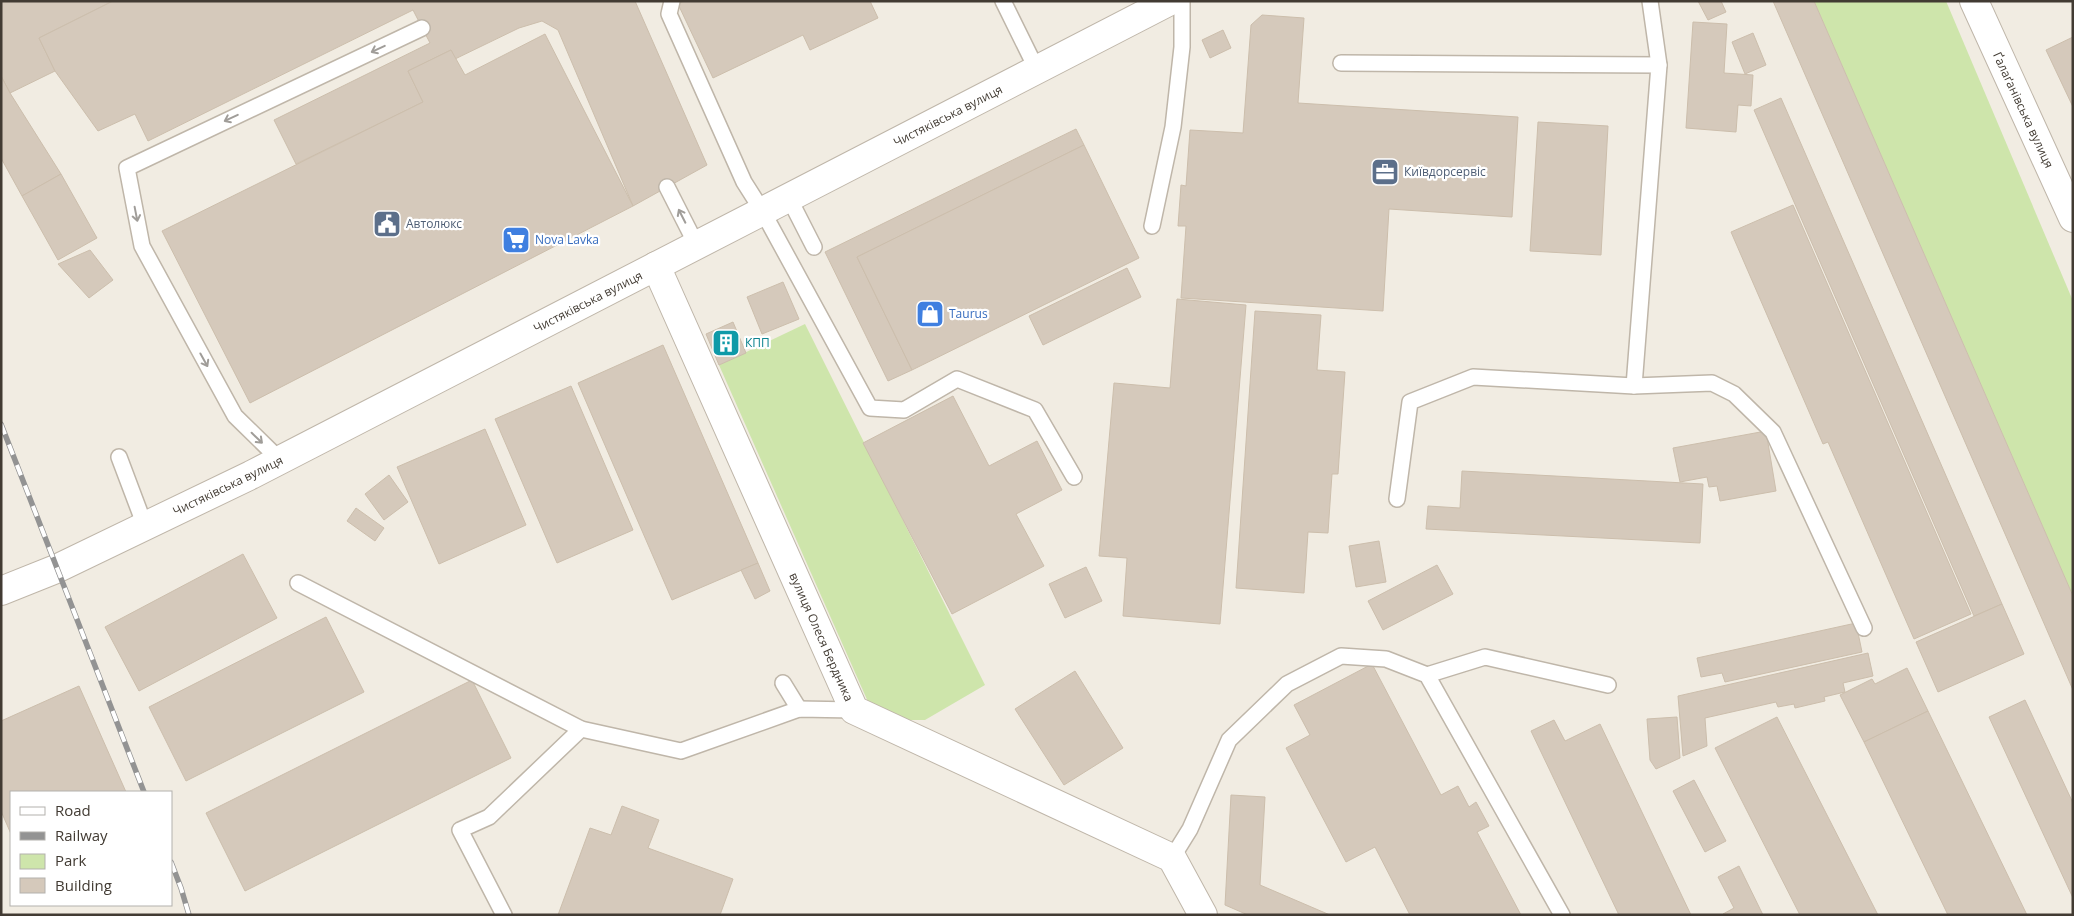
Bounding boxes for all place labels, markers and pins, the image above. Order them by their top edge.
office icon: Київдорсервіс [1370,157,1400,187]
place label: Київдорсервіс [1404,163,1486,180]
public building icon: Автолюкс [372,209,402,239]
place label: Автолюкс [406,215,462,232]
supermarket icon: Nova Lavka [501,225,531,255]
place label: Nova Lavka [535,231,599,248]
shop icon: Taurus [915,299,945,329]
place label: Taurus [949,305,988,322]
building icon: КПП [711,328,741,358]
place label: КПП [745,334,770,351]

